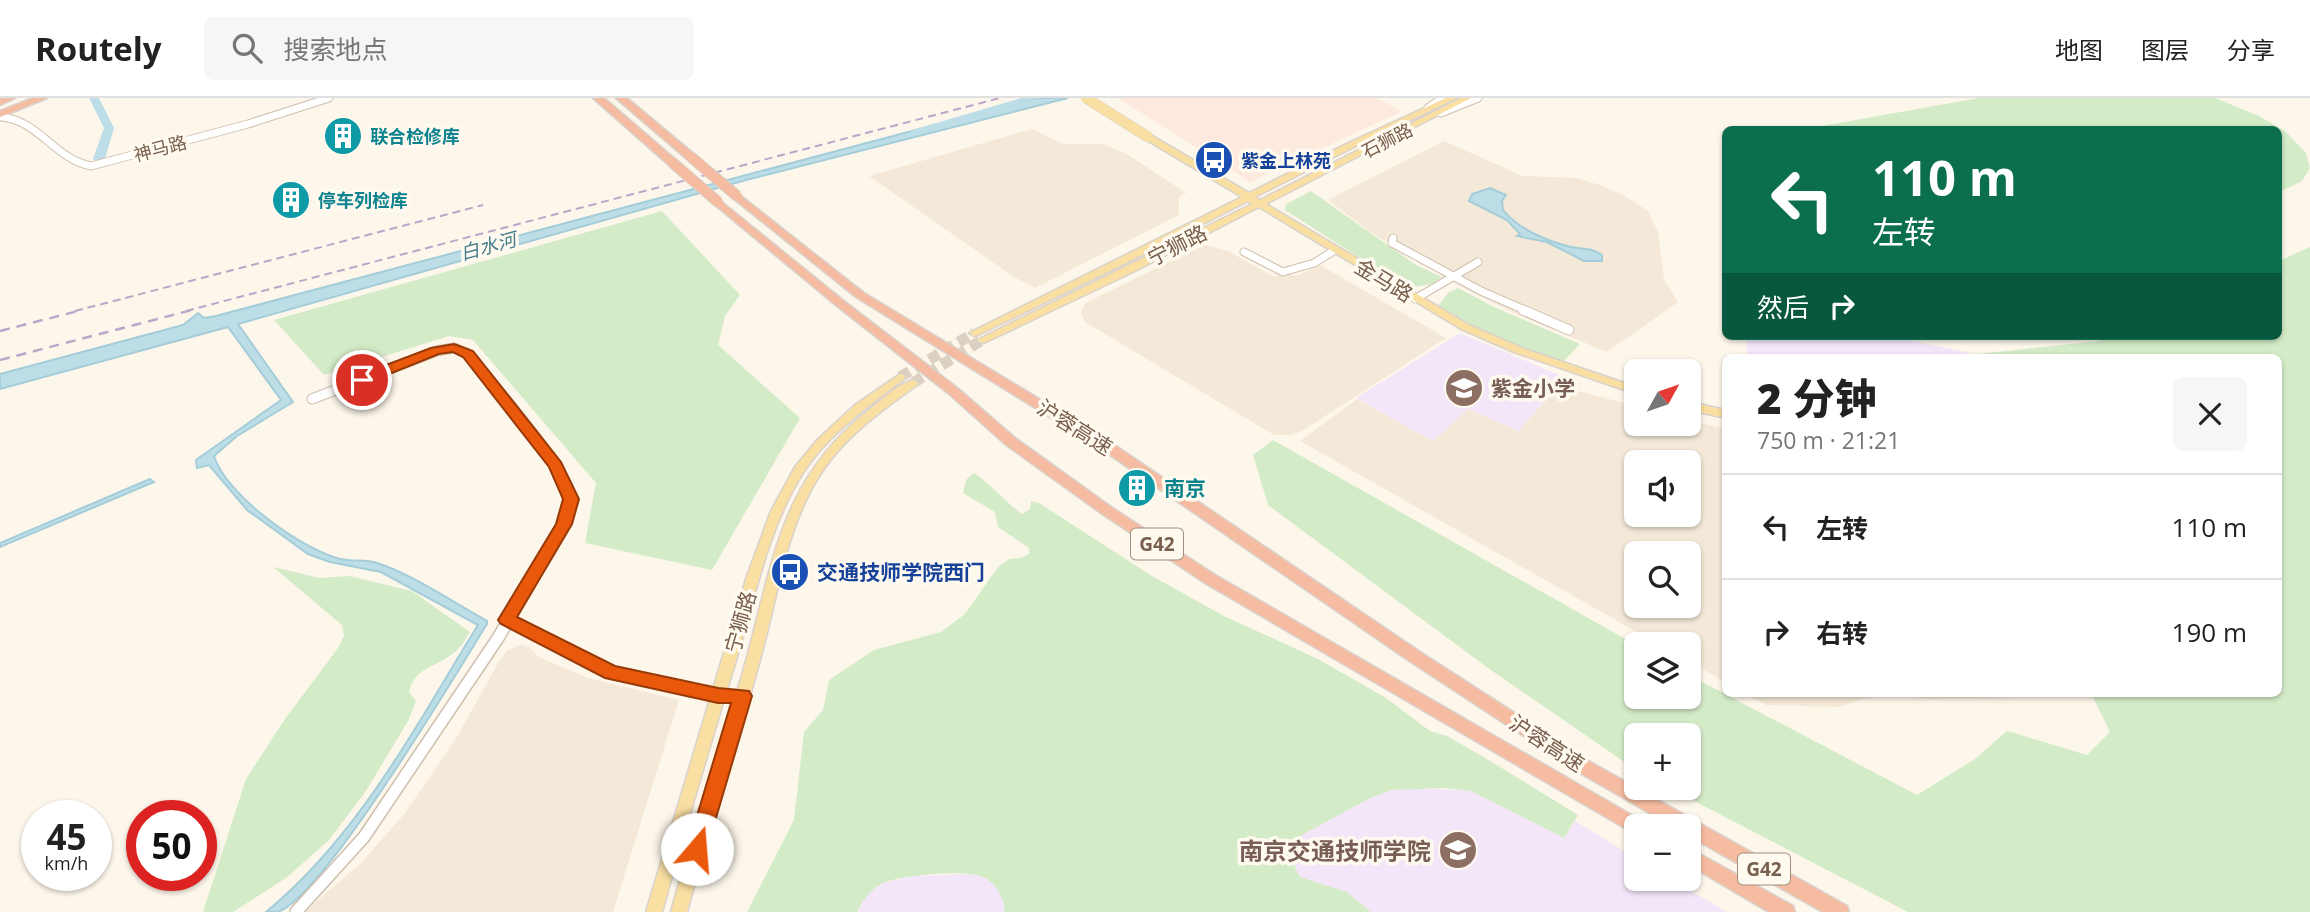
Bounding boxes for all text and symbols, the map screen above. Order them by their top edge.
search box [204,17,694,80]
text: Routely [35,26,162,71]
icon: search [228,29,266,67]
text: 搜索地点 [284,31,388,67]
text: 地图 [2055,33,2103,66]
text: 图层 [2141,33,2189,66]
text: 分享 [2227,33,2275,66]
building icon: 联合检修库 [322,115,364,157]
street label: 石狮路 [1357,117,1417,163]
place label: 联合检修库 [370,124,460,148]
street label: 神马路 [131,129,189,167]
bus stop icon: 紫金上林苑 [1193,139,1235,181]
text: 110 m [1872,144,2017,210]
place label: 紫金上林苑 [1241,148,1331,172]
icon: left [1757,154,1848,245]
building icon: 停车列检库 [270,179,312,221]
place label: 停车列检库 [318,188,408,212]
text: 左转 [1872,210,1936,253]
street label: 宁狮路 [1143,218,1211,272]
water label: 白水河 [457,225,523,266]
street label: 金马路 [1350,252,1418,308]
icon: right [1823,287,1861,325]
text: 然后 [1757,289,1809,325]
pin [332,350,392,410]
north arrow [1624,359,1701,436]
map controls [1624,359,1701,891]
icon: arrive [343,361,381,399]
school or university icon: 紫金小学 [1443,367,1485,409]
text: 2 分钟 [1757,369,1877,426]
place label: 紫金小学 [1491,374,1575,402]
button: close [2173,377,2247,451]
street label: 沪蓉高速 [1032,393,1118,461]
text: 750 m · 21:21 [1757,424,1900,456]
button: sound [1624,450,1701,527]
building icon: 南京 [1116,467,1158,509]
place label: 南京 [1164,474,1206,502]
icon: left [1757,508,1795,546]
text: 110 m [2172,509,2247,545]
text: 左转 [1816,510,1868,546]
road number: G42 [1131,528,1183,560]
button: search [1624,541,1701,618]
bus stop icon: 交通技师学院西门 [769,551,811,593]
place label: 交通技师学院西门 [817,558,985,586]
street label: 宁狮路 [718,588,762,656]
icon: right [1757,613,1795,651]
text: 190 m [2172,614,2247,650]
text: 右转 [1816,615,1868,651]
button: layers [1624,632,1701,709]
street label: 沪蓉高速 [1504,708,1590,778]
button: + [1624,723,1701,800]
speed limit sign: 50 [126,800,217,891]
position arrow [660,812,734,886]
text: 45 [46,813,87,860]
button: − [1624,814,1701,891]
school or university icon: 南京交通技师学院 [1437,829,1479,871]
place label: 南京交通技师学院 [1239,834,1431,867]
text: km/h [45,851,88,875]
road number: G42 [1738,854,1790,884]

